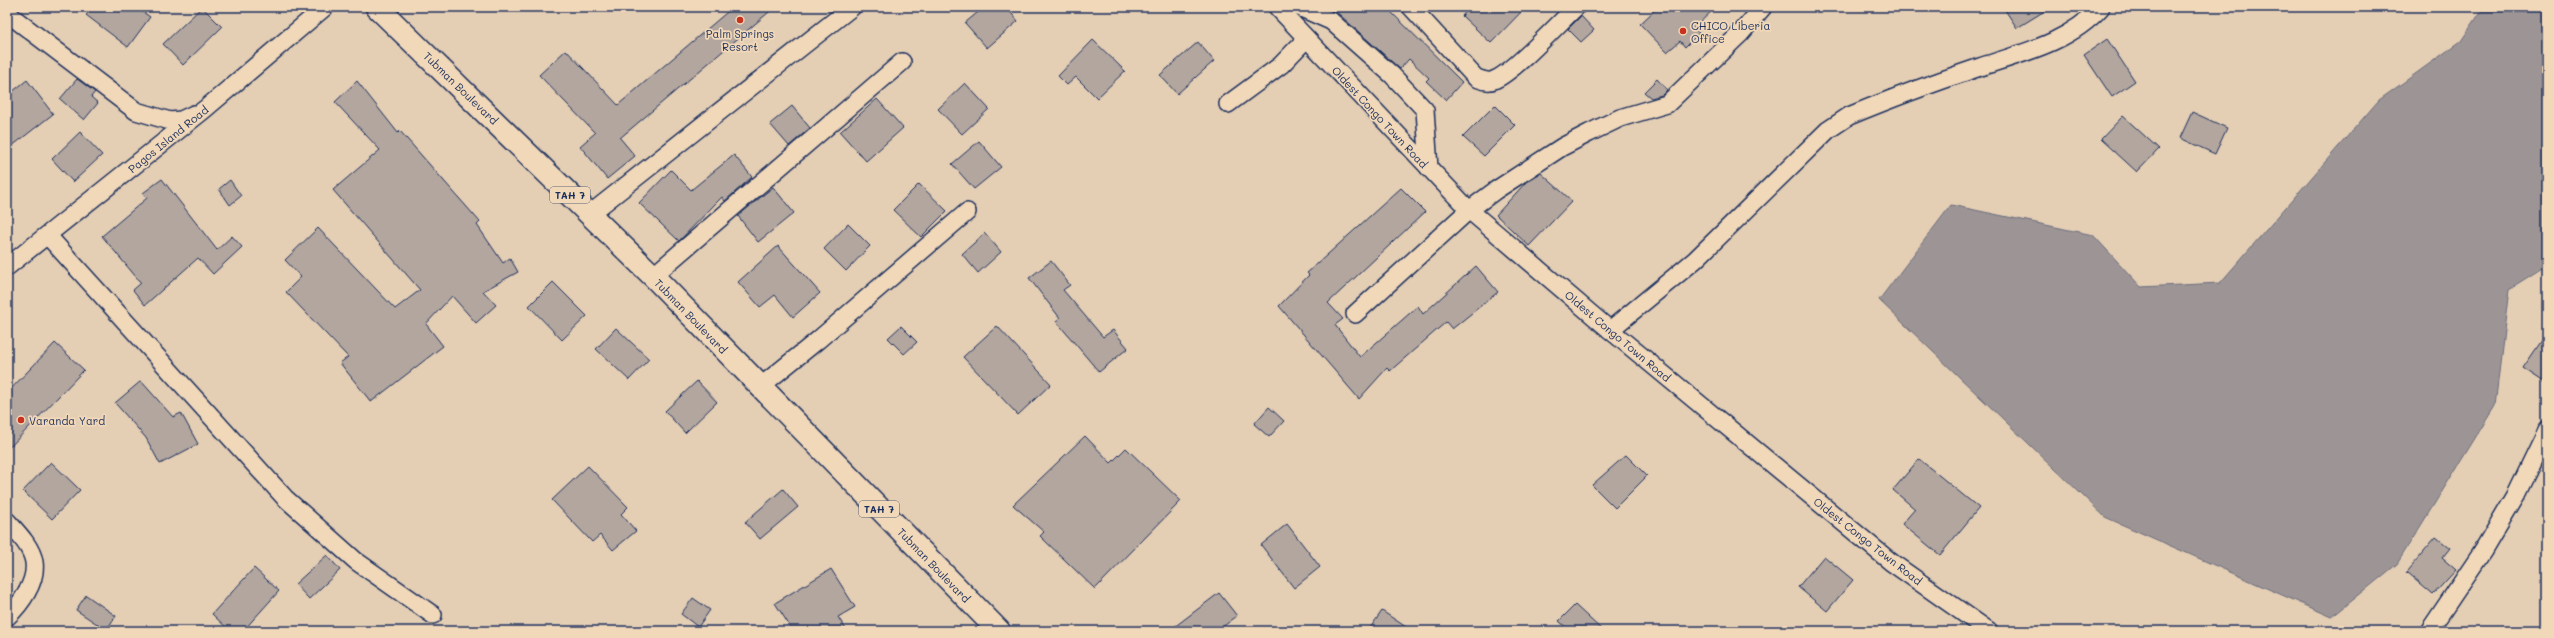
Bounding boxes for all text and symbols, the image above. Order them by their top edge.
marker: Palm Springs Resort [735,15,745,25]
place label: CHICO Liberia Office [1691,18,1770,46]
place label: Palm Springs Resort [706,26,774,54]
marker: CHICO Liberia Office [1678,26,1688,36]
street label: Tubman Boulevard [420,48,502,128]
street label: Oldest Congo Town Road [1329,63,1431,171]
street label: Pagos Island Road [125,102,211,176]
road number: TAH 7 [550,187,590,203]
street label: Tubman Boulevard [651,275,731,357]
street label: Oldest Congo Town Road [1562,287,1674,385]
place label: Varanda Yard [29,413,105,428]
marker: Varanda Yard [16,415,26,425]
street label: Oldest Congo Town Road [1811,494,1925,588]
road number: TAH 7 [859,501,899,517]
street label: Tubman Boulevard [894,524,974,606]

